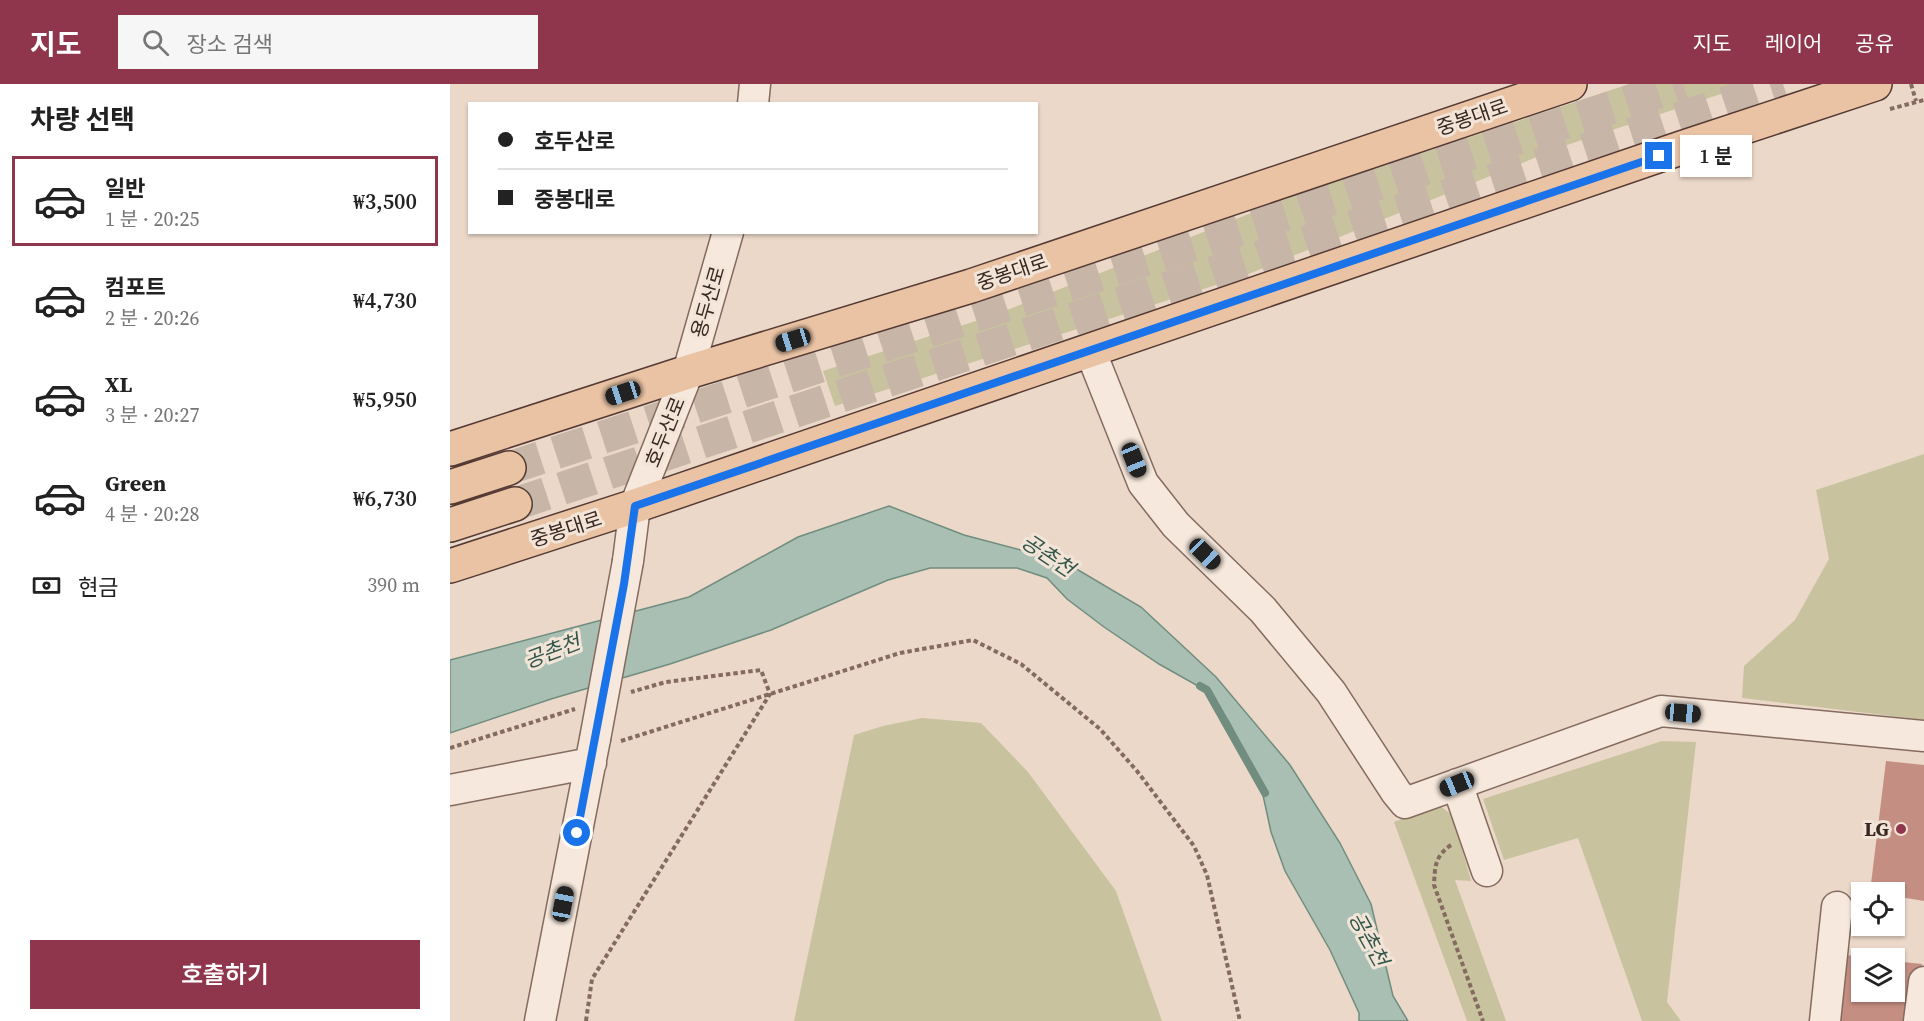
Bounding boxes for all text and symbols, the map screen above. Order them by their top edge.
search box [118,15,538,69]
text: 지도 [30,25,82,63]
icon: search [139,26,172,59]
text: 장소 검색 [187,29,273,59]
text: 지도 [1693,29,1731,58]
text: 레이어 [1764,29,1822,58]
text: 공유 [1855,29,1894,58]
street label: 중봉대로 [1433,92,1511,142]
text: 차량 선택 [30,101,135,138]
text: 호두산로 [534,126,615,156]
callout: 1 분 [1680,135,1752,177]
route end [1645,142,1672,169]
text: 1 분 [1699,142,1733,170]
text: 일반 [105,173,145,203]
icon: car [33,174,87,228]
text: 중봉대로 [534,184,615,214]
text: ₩3,500 [353,186,417,216]
text: 1 분 · 20:25 [105,205,199,233]
street label: 중봉대로 [973,247,1051,297]
street label: 용두산로 [684,263,732,341]
text: 컴포트 [105,272,166,302]
icon: car [33,273,87,327]
text: ₩4,730 [353,285,417,315]
text: 2 분 · 20:26 [105,304,199,332]
car [773,326,813,354]
text: XL [105,369,132,399]
icon: car [33,372,87,426]
car [603,379,643,407]
text: ₩5,950 [353,384,417,414]
street label: 호두산로 [638,393,692,471]
text: 3 분 · 20:27 [105,401,199,429]
car [1119,440,1149,480]
text: Green [105,468,166,498]
icon: car [33,471,87,525]
text: ₩6,730 [353,483,417,513]
text: 4 분 · 20:28 [105,500,199,528]
street label: 중봉대로 [527,504,605,554]
water label: 공촌천 [1016,527,1082,585]
car [1186,535,1224,573]
icon: cash [30,569,63,602]
text: 390 m [367,571,420,599]
text: 현금 [78,572,118,602]
water label: 공촌천 [520,626,587,675]
car [1664,702,1702,724]
car [1437,769,1477,799]
place label: LG [1864,815,1889,843]
route start [563,819,590,846]
marker: LG [1894,822,1908,836]
map controls [1851,882,1905,1002]
button: locate [1851,882,1905,936]
car [551,885,575,923]
water label: 공촌천 [1342,907,1397,974]
button: 호출하기 [30,940,420,1009]
button: layers [1851,948,1905,1002]

